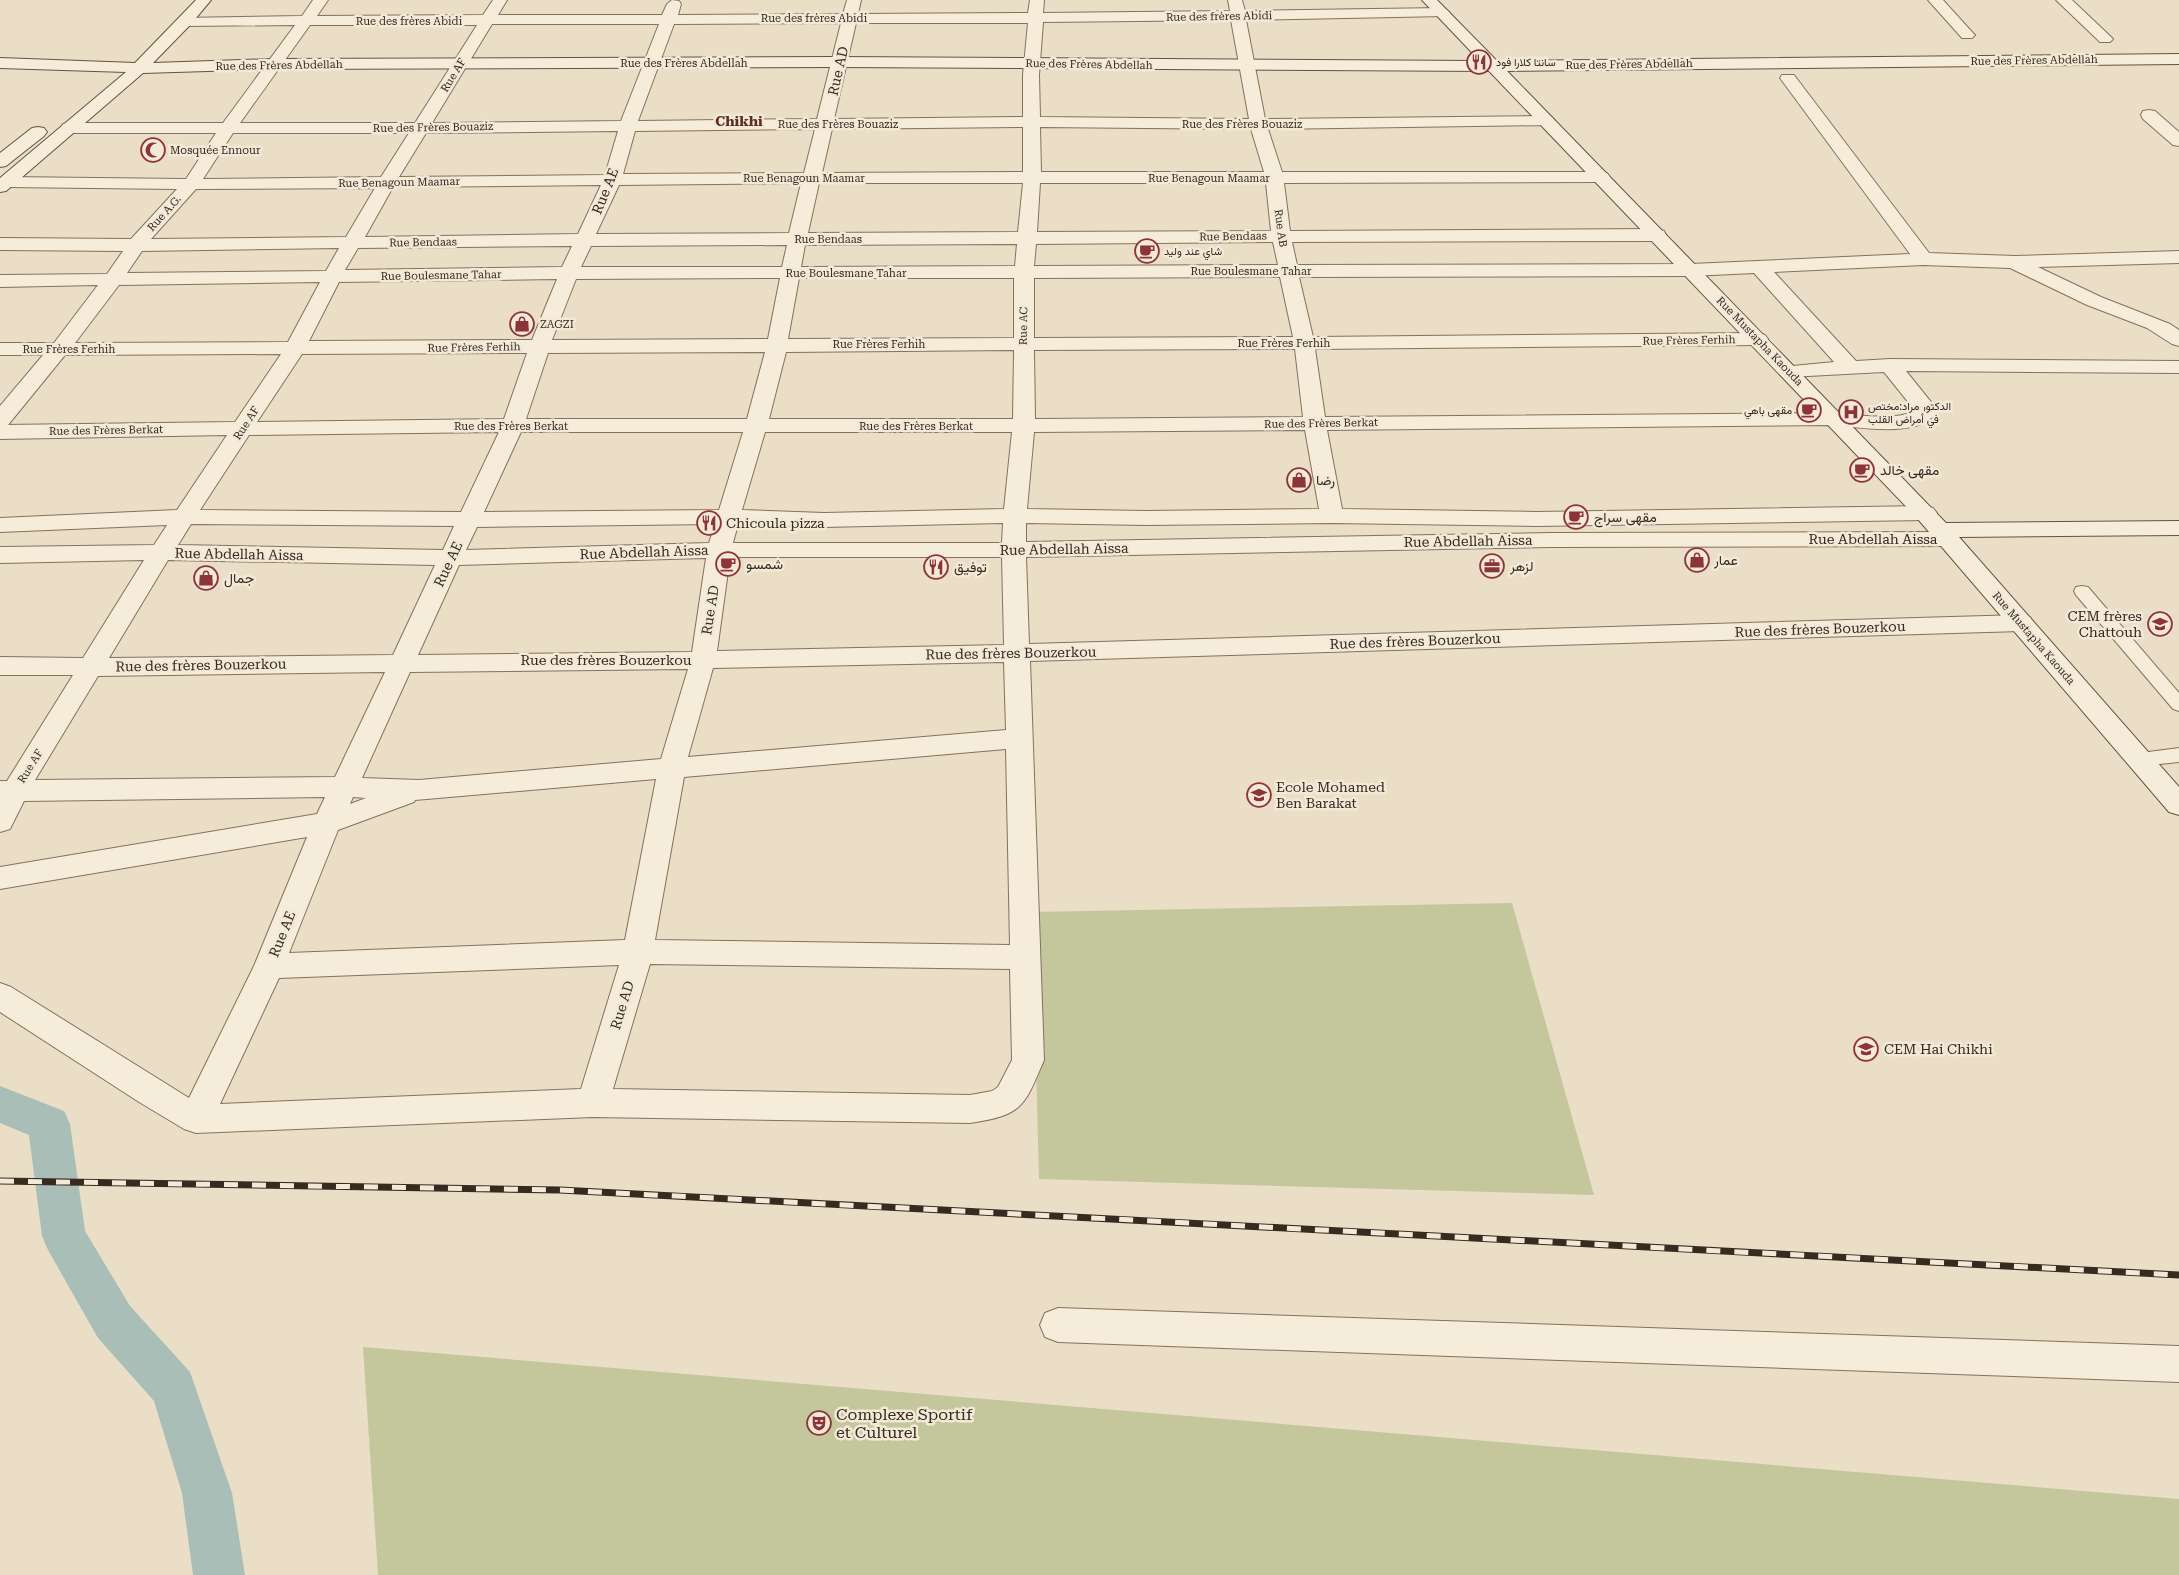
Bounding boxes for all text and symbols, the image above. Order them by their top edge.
street label: Rue des frères Abidi [1166,9,1273,24]
street label: Rue des frères Abidi [761,12,868,25]
street label: Rue des frères Abidi [356,15,463,28]
street label: Rue AD [825,45,851,97]
restaurant icon: سانتا كلارا فود [1466,49,1492,75]
street label: Rue des Frères Abdellah [1970,53,2098,68]
street label: Rue AF [438,56,469,95]
place label: سانتا كلارا فود [1496,56,1556,69]
street label: Rue des Frères Abdellah [620,57,748,70]
street label: Rue des Frères Abdellah [1025,57,1153,72]
street label: Rue des Frères Abdellah [1565,57,1693,72]
street label: Rue des Frères Abdellah [215,58,343,73]
district label: Chikhi [715,113,763,129]
street label: Rue des Frères Bouaziz [778,118,898,131]
street label: Rue des Frères Bouaziz [1182,118,1302,131]
street label: Rue des Frères Bouaziz [373,120,493,135]
mosque icon: Mosquée Ennour [140,137,166,163]
place label: Mosquée Ennour [170,144,261,157]
street label: Rue AE [589,166,621,216]
street label: Rue Benagoun Maamar [743,172,865,185]
street label: Rue Benagoun Maamar [1148,172,1270,185]
street label: Rue Benagoun Maamar [338,175,460,190]
street label: Rue A.G. [145,192,184,234]
street label: Rue AB [1271,208,1290,248]
street label: Rue Bendaas [1199,229,1267,244]
street label: Rue Bendaas [794,233,862,246]
street label: Rue Bendaas [389,235,457,250]
cafe icon: شاي عند وليد [1134,238,1160,264]
place label: شاي عند وليد [1164,245,1222,261]
street label: Rue Boulesmane Tahar [1191,265,1312,278]
street label: Rue Boulesmane Tahar [786,267,907,280]
street label: Rue Boulesmane Tahar [380,268,502,283]
street label: Rue Mustapha Kaouda [1714,294,1806,389]
street label: Rue AC [1017,307,1030,345]
shop icon: ZAGZI [509,311,535,337]
place label: ZAGZI [540,318,574,331]
street label: Rue Frères Ferhih [1642,333,1736,348]
street label: Rue Frères Ferhih [1238,337,1330,350]
street label: Rue Frères Ferhih [833,338,925,351]
street label: Rue Frères Ferhih [427,340,521,355]
street label: Rue Frères Ferhih [23,343,115,356]
cafe icon: مقهى باهي [1796,397,1822,423]
hospital icon: الدكتور مراد:مختص في أمراض القلب [1838,399,1864,425]
place label: الدكتور مراد:مختص في أمراض القلب [1868,400,1951,429]
street label: Rue AF [231,404,262,442]
place label: مقهى باهي [1744,404,1792,420]
street label: Rue des Frères Berkat [1264,416,1378,431]
street label: Rue des Frères Berkat [454,420,568,433]
street label: Rue des Frères Berkat [859,420,973,433]
street label: Rue des Frères Berkat [49,423,163,438]
cafe icon: مقهى خالد [1849,457,1875,483]
place label: مقهى خالد [1880,462,1939,479]
shop icon: رضا [1286,467,1312,493]
place label: رضا [1316,472,1335,489]
cafe icon: مقهى سراج [1563,504,1589,530]
place label: مقهى سراج [1594,509,1657,528]
restaurant icon: Chicoula pizza [696,510,722,536]
place label: Chicoula pizza [726,515,825,531]
street label: Rue Abdellah Aissa [1809,531,1938,547]
street label: Rue Abdellah Aissa [1403,532,1533,550]
street label: Rue AE [431,539,465,589]
street label: Rue Abdellah Aissa [999,540,1129,558]
street label: Rue Abdellah Aissa [579,542,709,562]
street label: Rue Abdellah Aissa [174,545,304,563]
shop icon: عمار [1684,547,1710,573]
cafe icon: شمسو [715,551,741,577]
place label: عمار [1713,552,1738,569]
office icon: لزهر [1479,553,1505,579]
restaurant icon: توفيق [923,554,949,580]
place label: شمسو [746,556,783,573]
place label: لزهر [1509,558,1533,575]
place label: توفيق [954,559,987,576]
shop icon: جمال [193,565,219,591]
place label: جمال [224,570,254,588]
street label: Rue AD [698,584,722,636]
street label: Rue Mustapha Kaouda [1990,589,2078,688]
place label: CEM frères Chattouh [2067,608,2142,640]
school or university icon: CEM frères Chattouh [2147,611,2173,637]
street label: Rue des frères Bouzerkou [1734,618,1906,640]
street label: Rue des frères Bouzerkou [1329,630,1501,652]
street label: Rue des frères Bouzerkou [925,644,1097,662]
street label: Rue des frères Bouzerkou [520,652,692,668]
street label: Rue des frères Bouzerkou [115,656,287,674]
street label: Rue AF [15,747,46,786]
place label: Ecole Mohamed Ben Barakat [1276,779,1385,811]
school or university icon: Ecole Mohamed Ben Barakat [1246,782,1272,808]
street label: Rue AE [266,909,298,959]
street label: Rue AD [607,979,637,1031]
school or university icon: CEM Hai Chikhi [1853,1036,1879,1062]
place label: CEM Hai Chikhi [1884,1041,1993,1057]
place label: Complexe Sportif et Culturel [836,1405,973,1442]
theatre icon: Complexe Sportif et Culturel [806,1410,832,1436]

